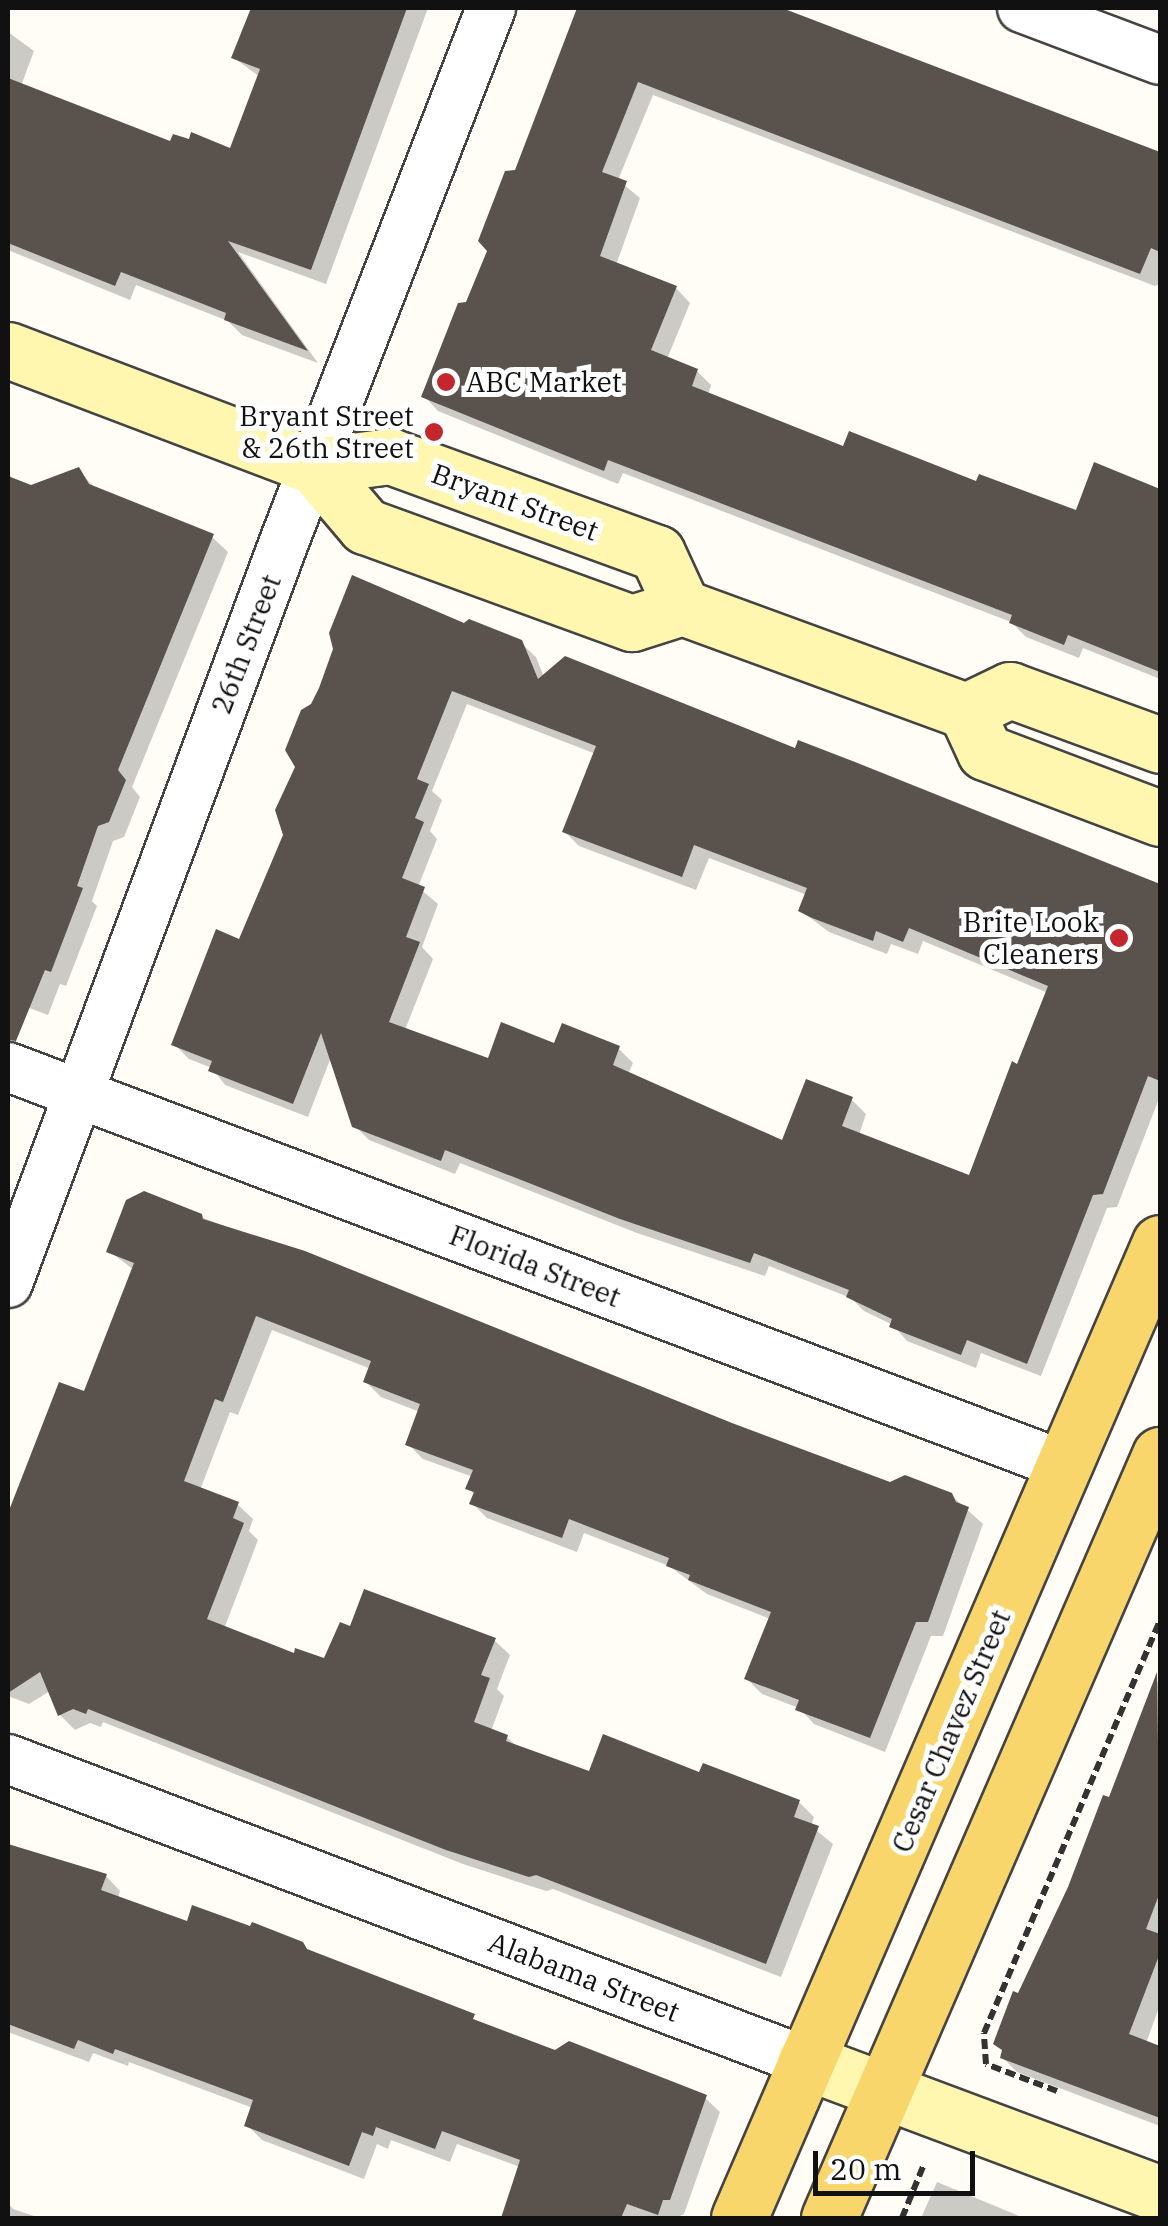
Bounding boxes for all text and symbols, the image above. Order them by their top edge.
place label: ABC Market [466,365,622,399]
marker: ABC Market [435,371,457,393]
place label: Bryant Street & 26th Street [239,399,414,465]
marker: Bryant Street & 26th Street [423,421,445,443]
street label: Bryant Street [427,456,603,548]
street label: 26th Street [204,570,288,718]
place label: Brite Look Cleaners [963,905,1099,971]
marker: Brite Look Cleaners [1108,927,1130,949]
street label: Florida Street [445,1218,625,1314]
street label: Cesar Chavez Street [885,1605,1017,1857]
street label: Alabama Street [484,1925,684,2029]
scale bar [818,2131,980,2193]
text: 20 m [830,2149,902,2188]

